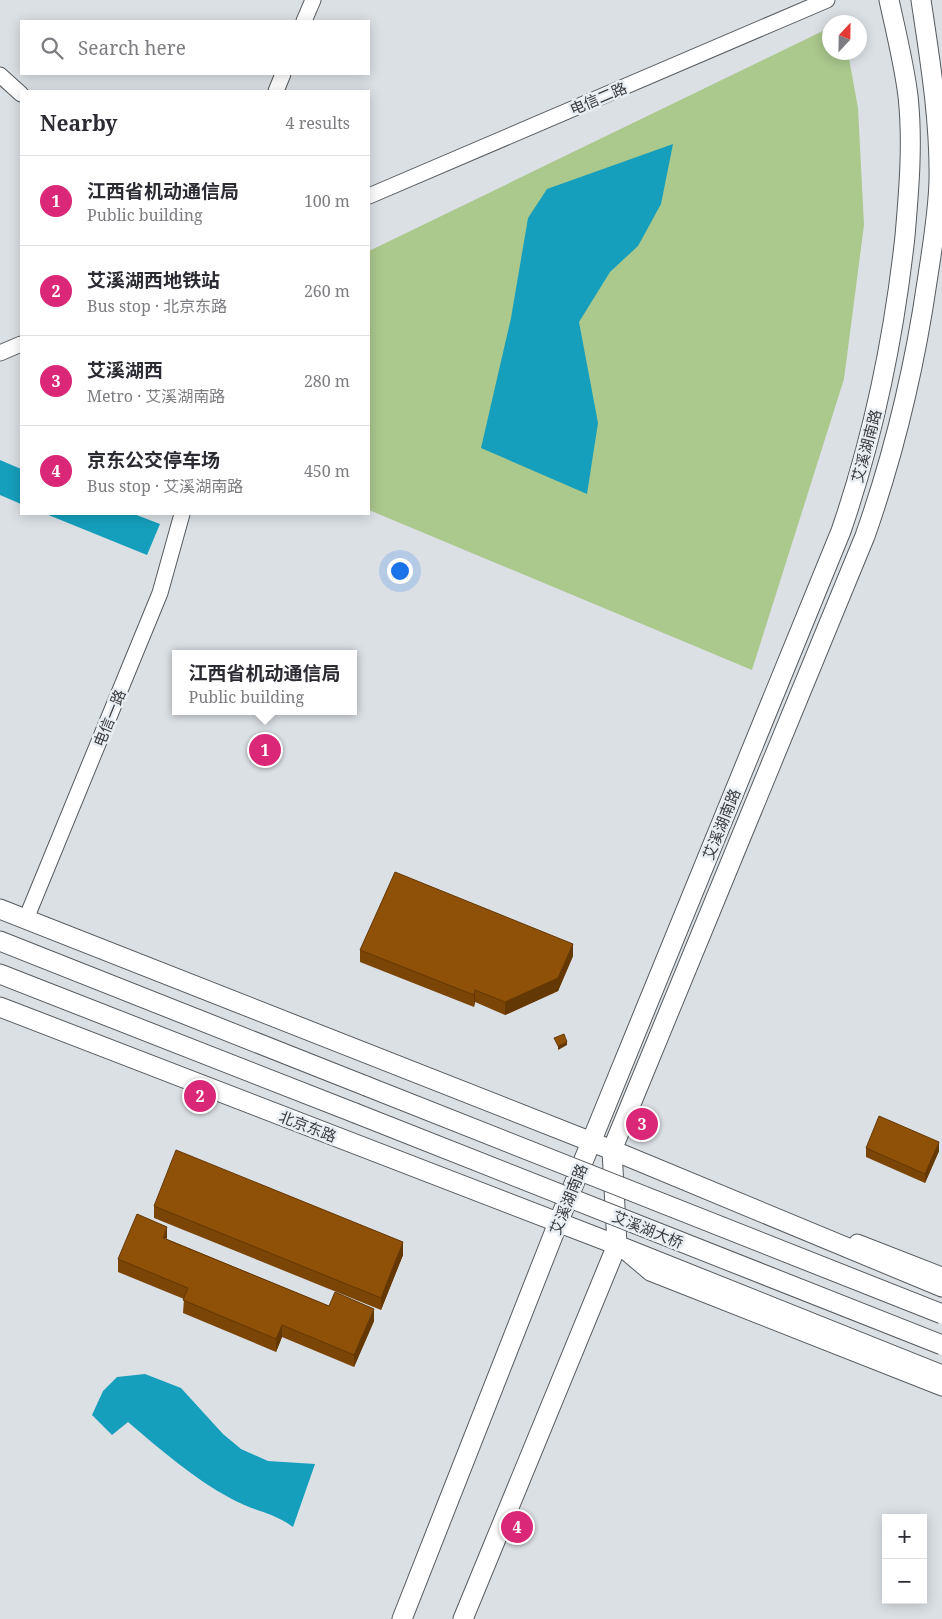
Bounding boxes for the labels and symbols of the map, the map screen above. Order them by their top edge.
north arrow [822,15,867,60]
street label: 电信二路 [566,77,630,119]
street label: 艾溪湖南路 [847,407,885,485]
your location [387,558,413,584]
street label: 电信一路 [88,686,130,750]
pin: 1 [249,731,281,769]
street label: 艾溪湖南路 [698,785,744,863]
pin: 2 [184,1077,216,1115]
pin: 3 [626,1105,658,1143]
street label: 北京东路 [276,1106,340,1146]
street label: 艾溪湖南路 [545,1160,591,1238]
street label: 艾溪湖大桥 [609,1206,687,1252]
pin: 4 [501,1508,533,1546]

